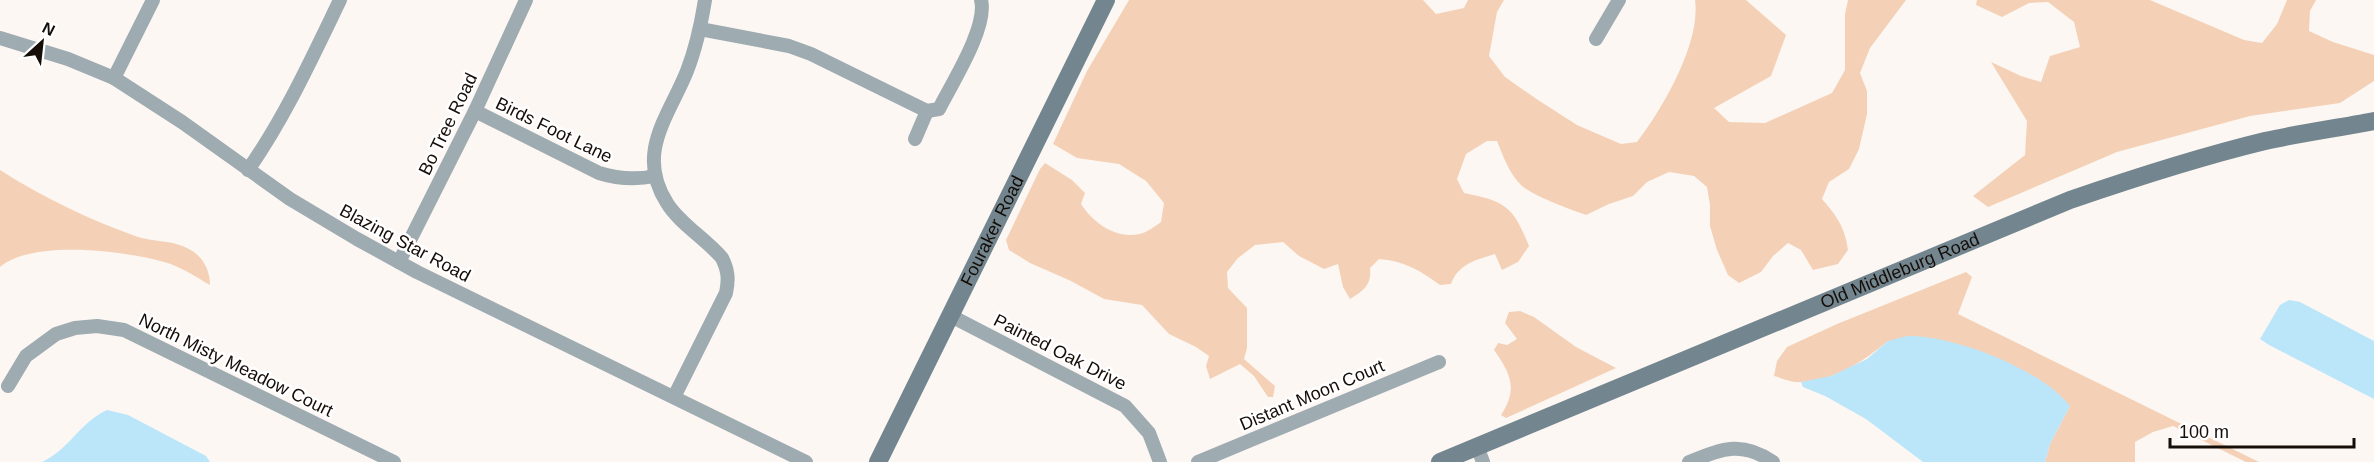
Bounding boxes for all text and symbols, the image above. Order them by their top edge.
north arrow [12,12,72,72]
text: N [40,19,58,39]
street label: Bo Tree Road [415,70,481,178]
street label: Birds Foot Lane [493,93,615,167]
street label: Fouraker Road [957,172,1028,289]
street label: Blazing Star Road [336,200,474,286]
street label: Old Middleburg Road [1817,229,1982,313]
street label: North Misty Meadow Court [136,309,336,421]
street label: Painted Oak Drive [990,310,1130,394]
street label: Distant Moon Court [1237,355,1387,435]
scale bar [2170,411,2354,449]
text: 100 m [2179,422,2229,442]

